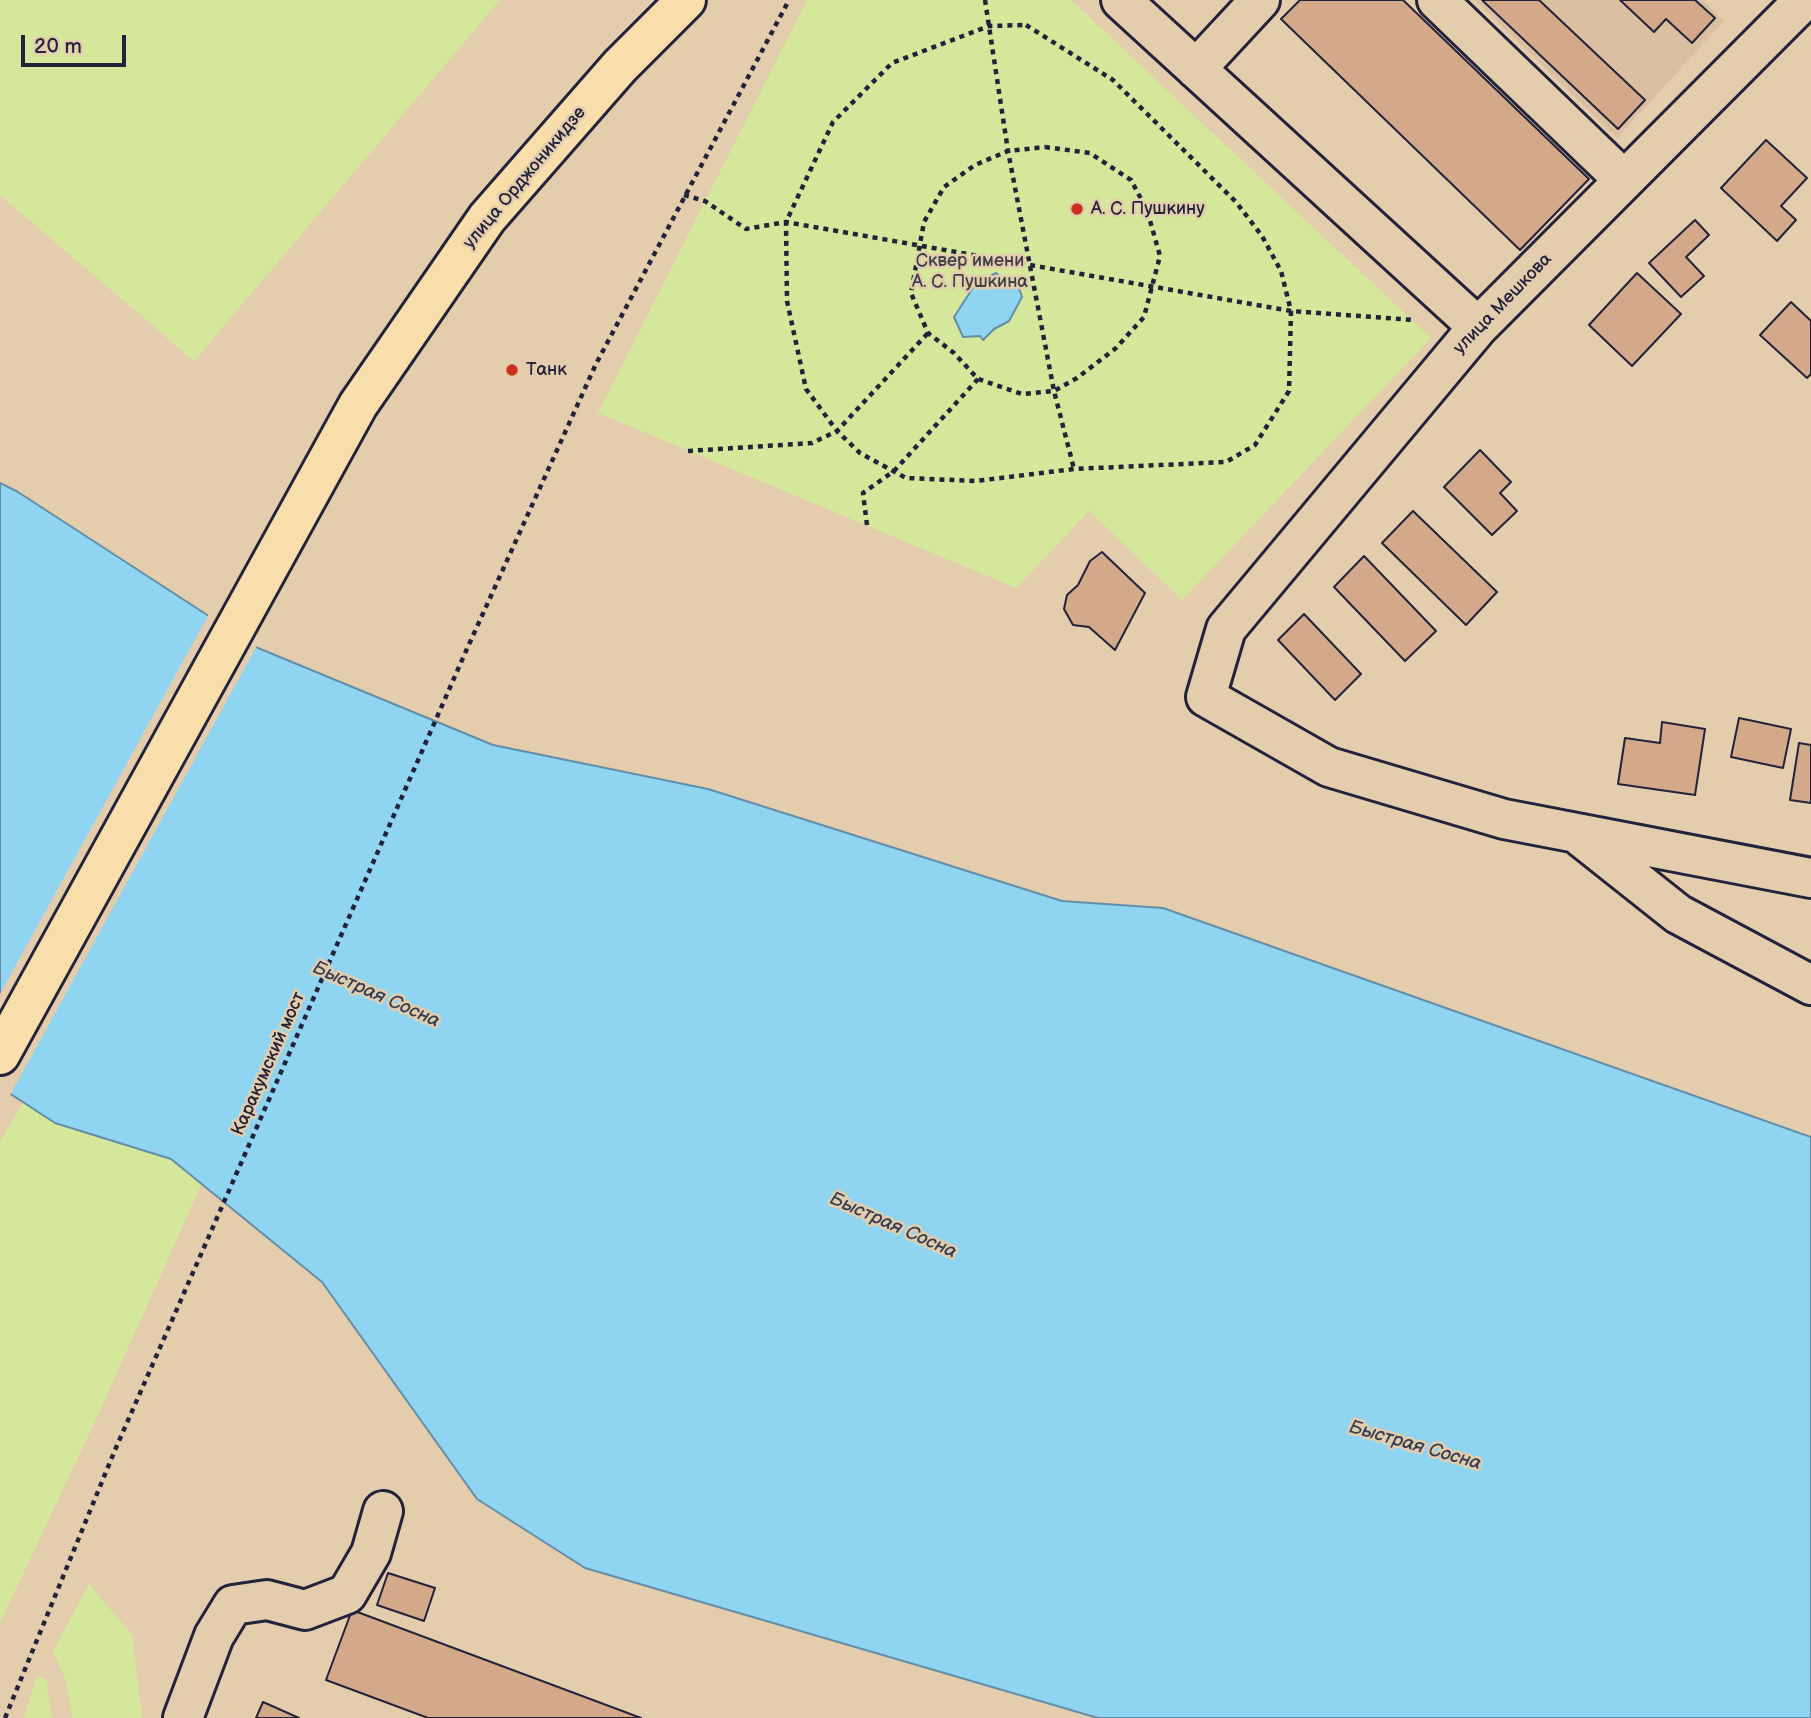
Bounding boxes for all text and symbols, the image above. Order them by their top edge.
scale bar [24,21,130,65]
text: 20 m [34,34,82,59]
street label: улица Орджоникидзе [459,102,591,254]
place label: А. С. Пушкину [1091,198,1205,220]
marker: А. С. Пушкину [1069,201,1085,217]
street label: улица Мешкова [1449,249,1557,359]
park label: Сквер имени А. С. Пушкина [912,250,1028,292]
place label: Танк [526,359,567,381]
marker: Танк [504,362,520,378]
water label: Быстрая Сосна [309,957,443,1033]
street label: Каракумский мост [228,989,310,1139]
water label: Быстрая Сосна [826,1188,960,1264]
water label: Быстрая Сосна [1346,1416,1484,1476]

